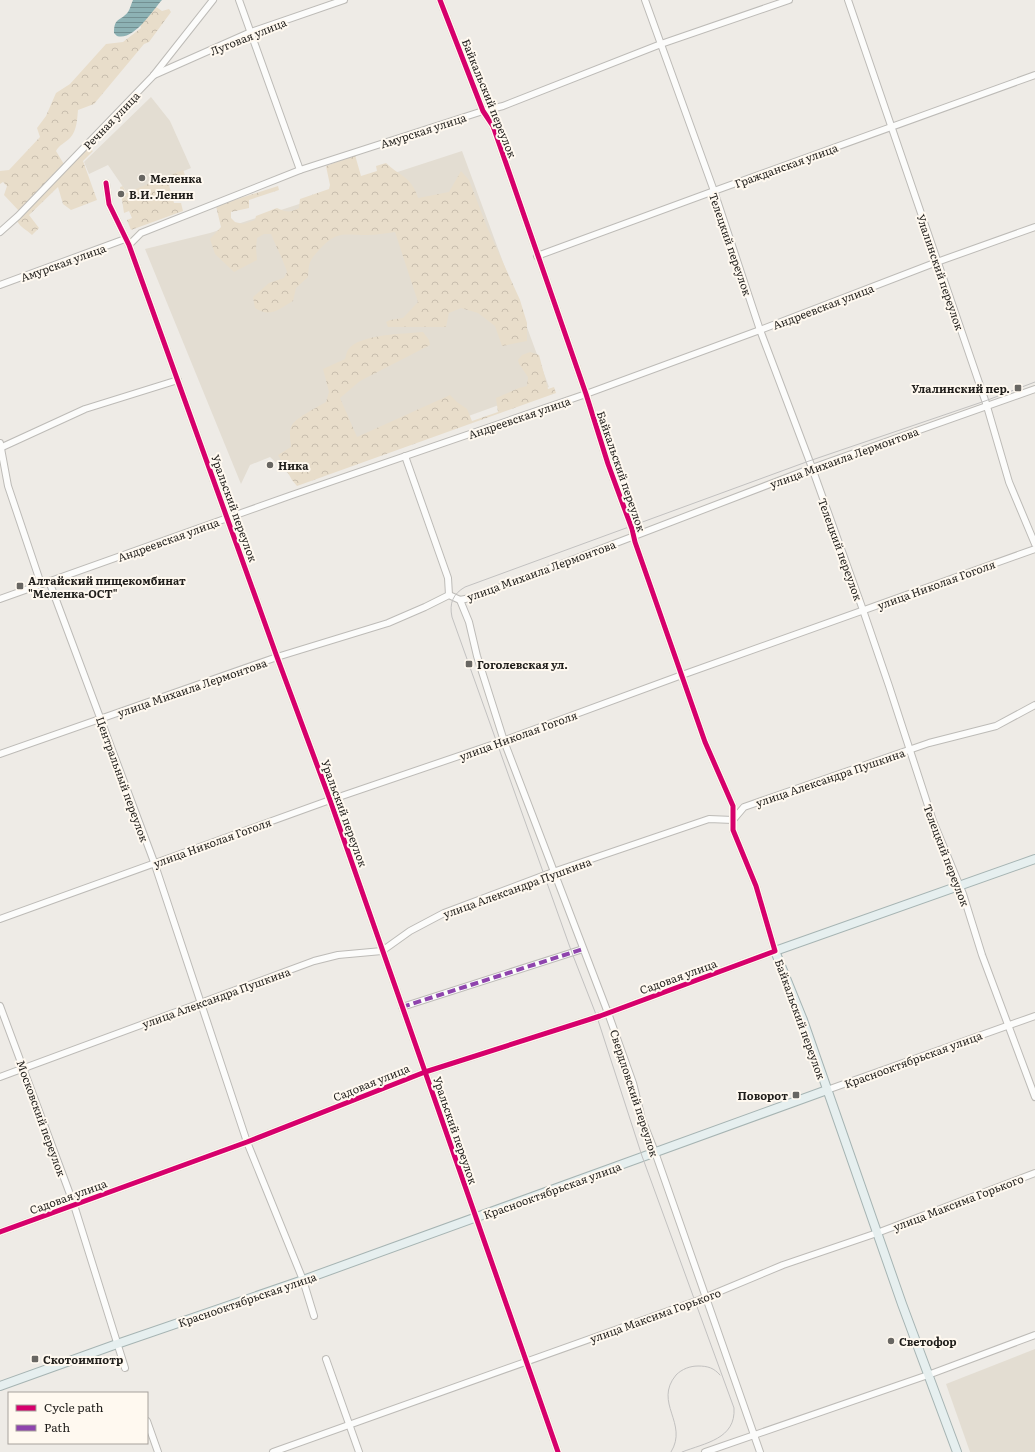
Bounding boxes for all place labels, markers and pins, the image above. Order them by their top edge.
place label: Меленка [150,170,202,186]
marker: Меленка [137,173,147,183]
place label: В.И. Ленин [129,186,194,202]
marker: В.И. Ленин [116,189,126,199]
place label: Улалинский пер. [912,380,1010,396]
marker: Улалинский пер. [1013,383,1023,393]
place label: Ника [278,457,309,473]
marker: Ника [265,460,275,470]
place label: Алтайский пищекомбинат "Меленка-ОСТ" [28,572,186,601]
marker: Алтайский пищекомбинат "Меленка-ОСТ" [15,581,25,591]
place label: Гоголевская ул. [477,656,568,672]
marker: Гоголевская ул. [464,659,474,669]
place label: Поворот [738,1087,788,1103]
marker: Поворот [791,1090,801,1100]
place label: Светофор [899,1333,957,1349]
marker: Светофор [886,1336,896,1346]
place label: Скотоимпотр [43,1351,123,1367]
marker: Скотоимпотр [30,1354,40,1364]

